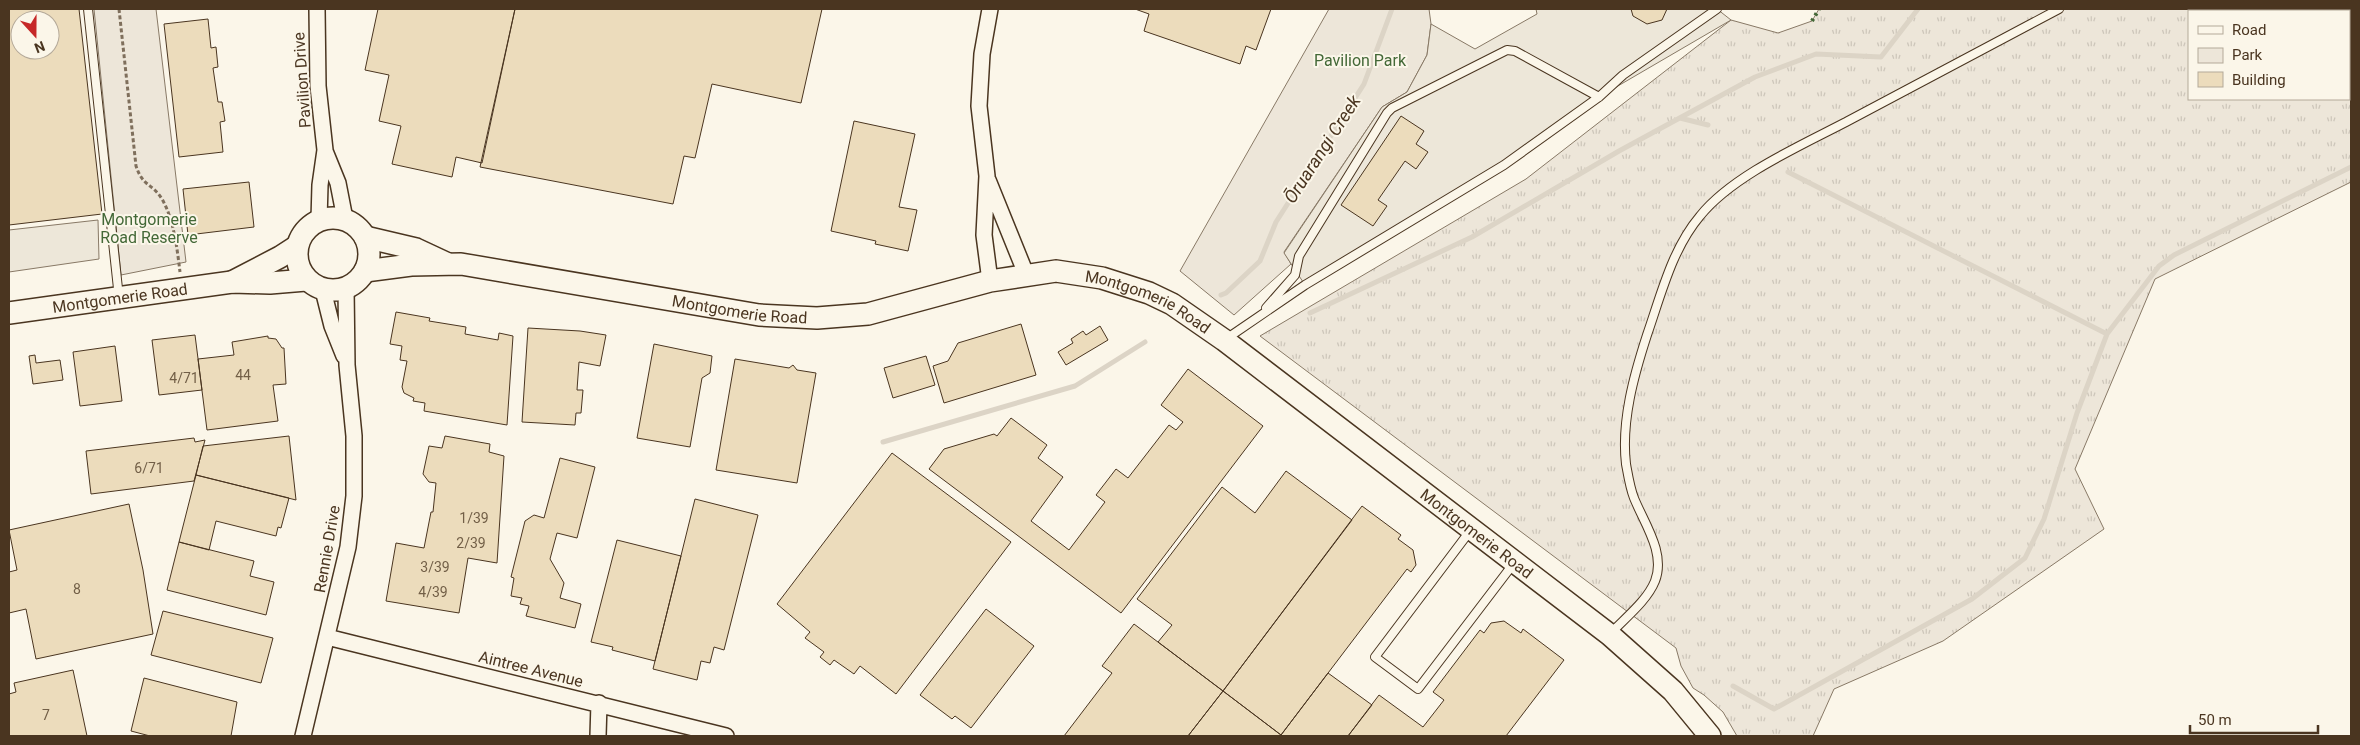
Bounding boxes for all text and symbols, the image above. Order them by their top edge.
north arrow [10,10,60,60]
legend [2188,10,2350,100]
text: Road [2232,21,2266,39]
street label: Pavilion Drive [289,32,315,128]
text: N [32,38,47,56]
text: Park [2232,46,2263,64]
park label: Pavilion Park [1314,51,1407,70]
text: Building [2232,71,2286,89]
water label: Ōruarangi Creek [1279,90,1365,207]
park label: Montgomerie Road Reserve [100,210,198,247]
street label: Montgomerie Road [1084,266,1214,337]
street label: Montgomerie Road [51,279,189,316]
street label: Montgomerie Road [671,291,808,327]
house number: 44 [235,367,251,383]
house number: 4/71 [169,370,199,386]
house number: 6/71 [134,460,164,476]
street label: Montgomerie Road [1417,484,1537,582]
street label: Rennie Drive [310,504,344,594]
house number: 1/39 [459,510,489,526]
house number: 2/39 [456,535,486,551]
house number: 3/39 [420,559,450,575]
house number: 8 [73,581,81,597]
house number: 4/39 [418,584,448,600]
street label: Aintree Avenue [477,647,585,691]
scale bar [2190,702,2318,734]
house number: 7 [42,707,50,723]
text: 50 m [2198,711,2232,729]

